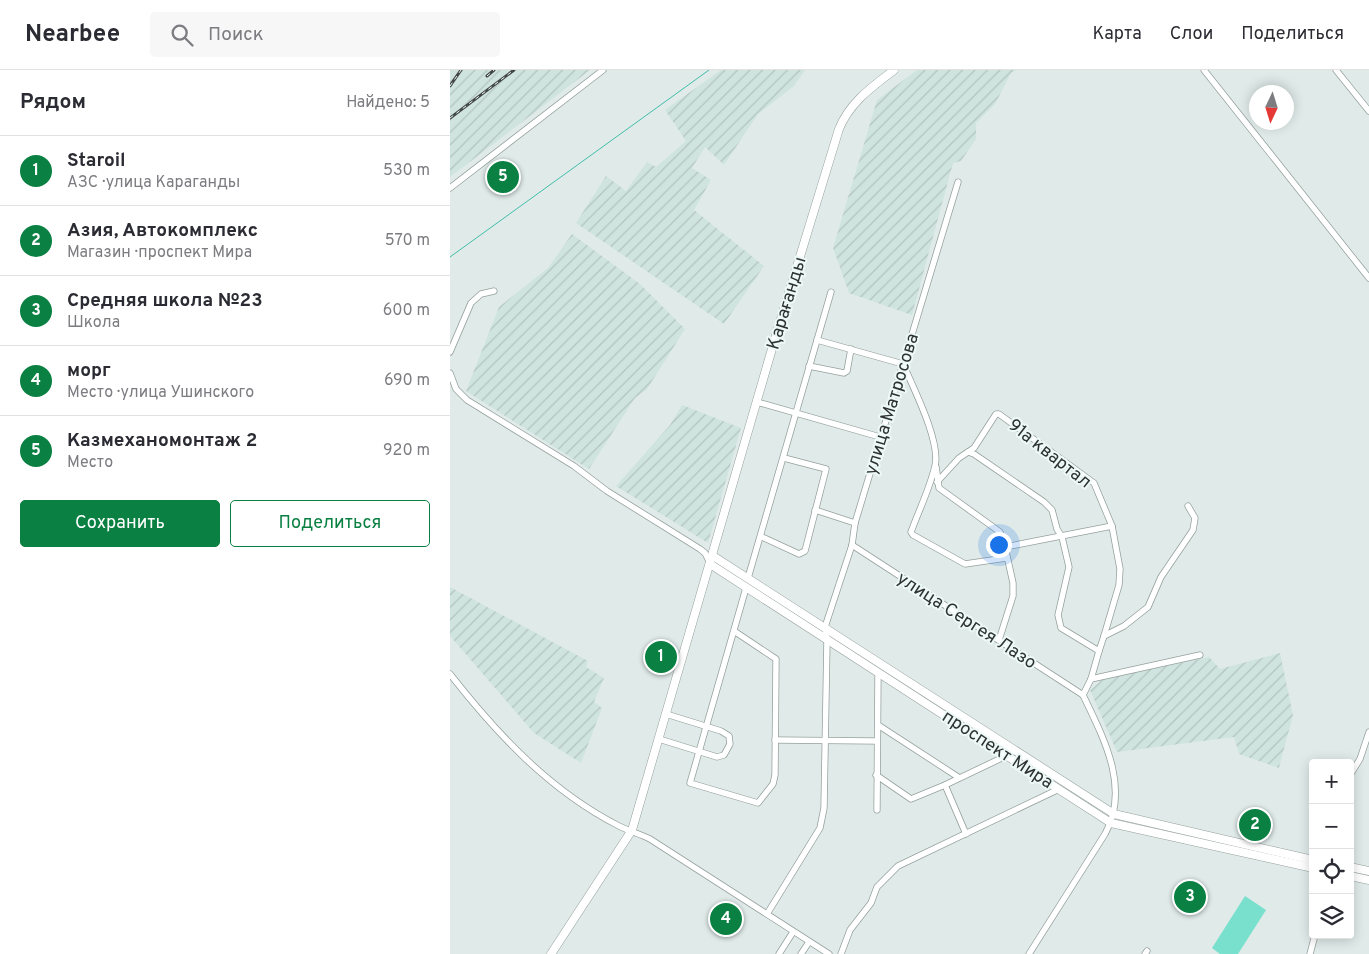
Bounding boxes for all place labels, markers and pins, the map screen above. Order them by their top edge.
pin: 5 [487,158,519,196]
pin: 1 [645,638,677,676]
pin: 2 [1239,806,1271,844]
pin: 3 [1174,878,1206,916]
pin: 4 [710,900,742,938]

